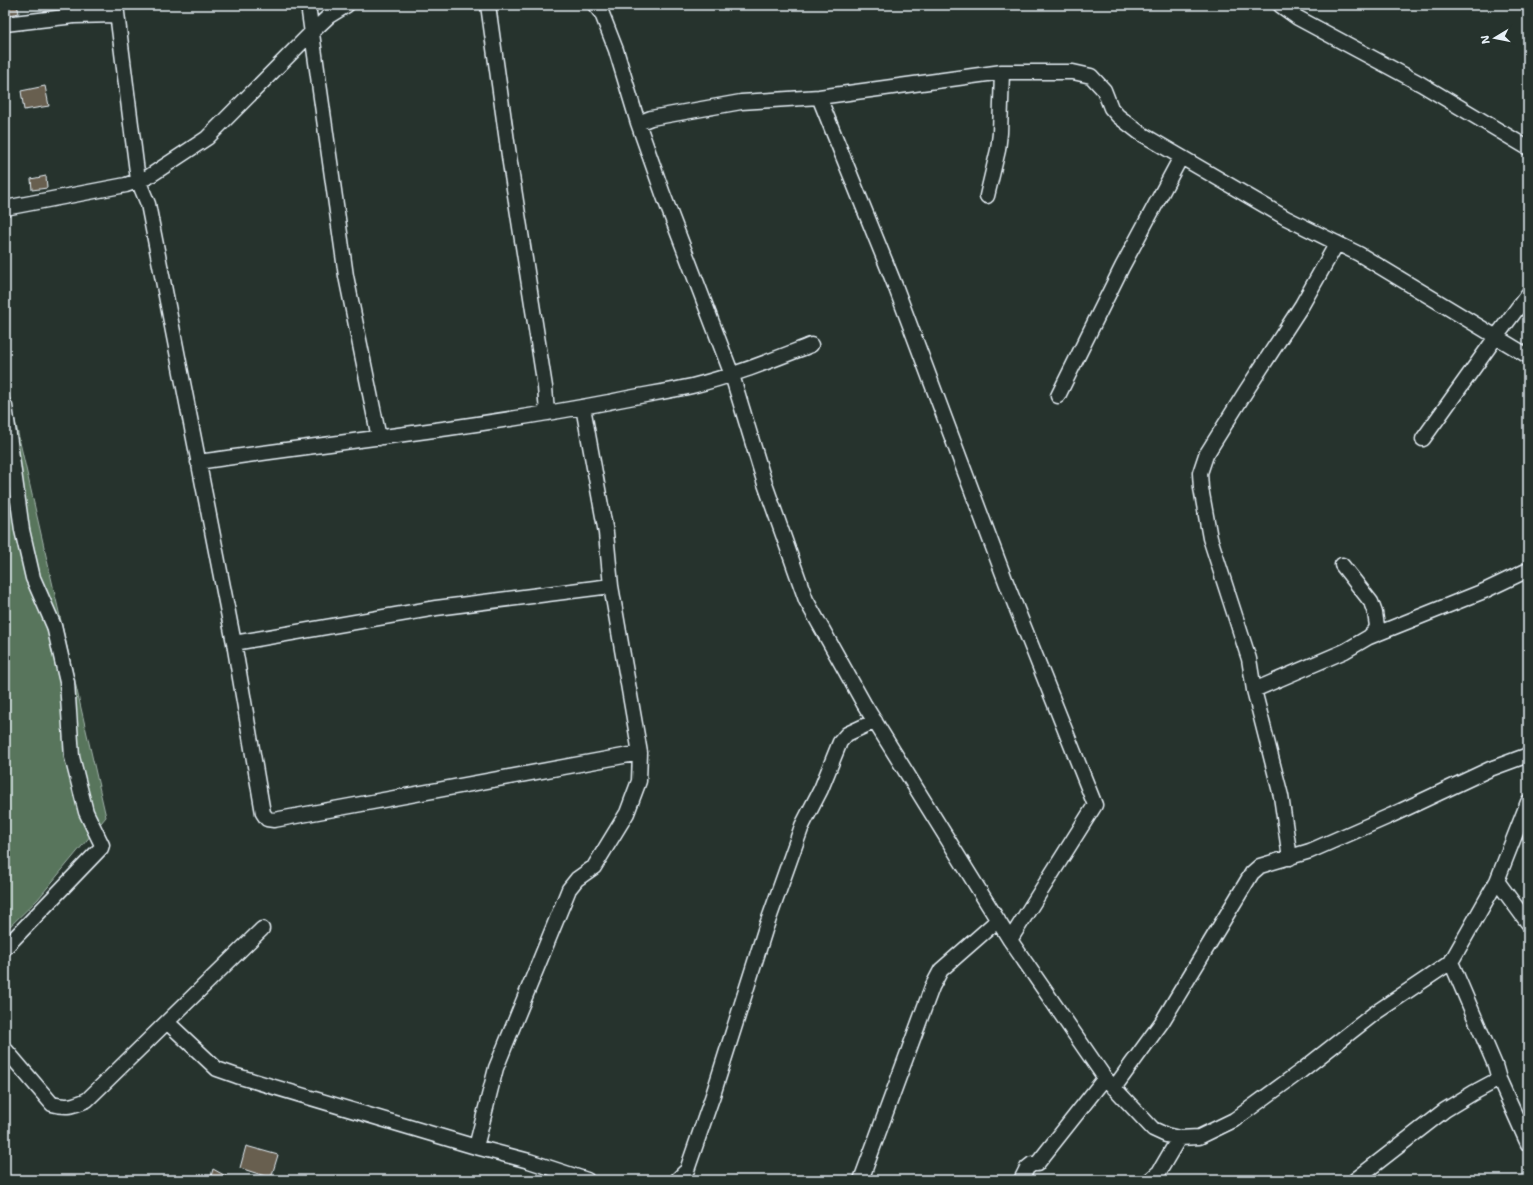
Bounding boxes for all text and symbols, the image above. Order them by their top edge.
north arrow [1475,18,1515,58]
text: N [1477,34,1494,45]

